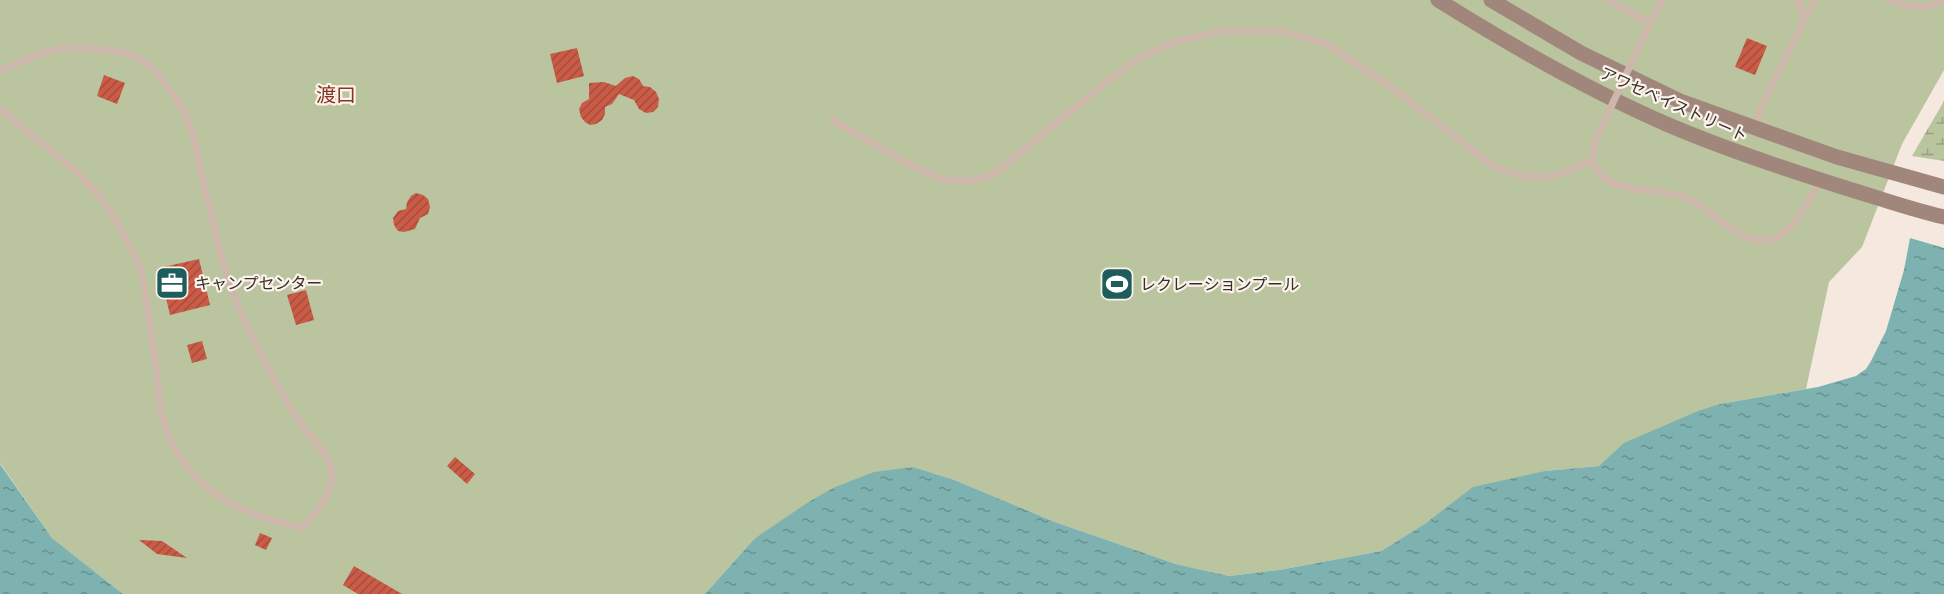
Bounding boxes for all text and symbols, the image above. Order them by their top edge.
street label: アワセベイストリート [1597,62,1751,146]
district label: 渡口 [316,81,356,108]
office icon: キャンプセンター [154,265,190,301]
sports icon: レクレーションプール [1099,266,1135,302]
place label: キャンプセンター [195,272,323,294]
place label: レクレーションプール [1140,273,1299,295]

